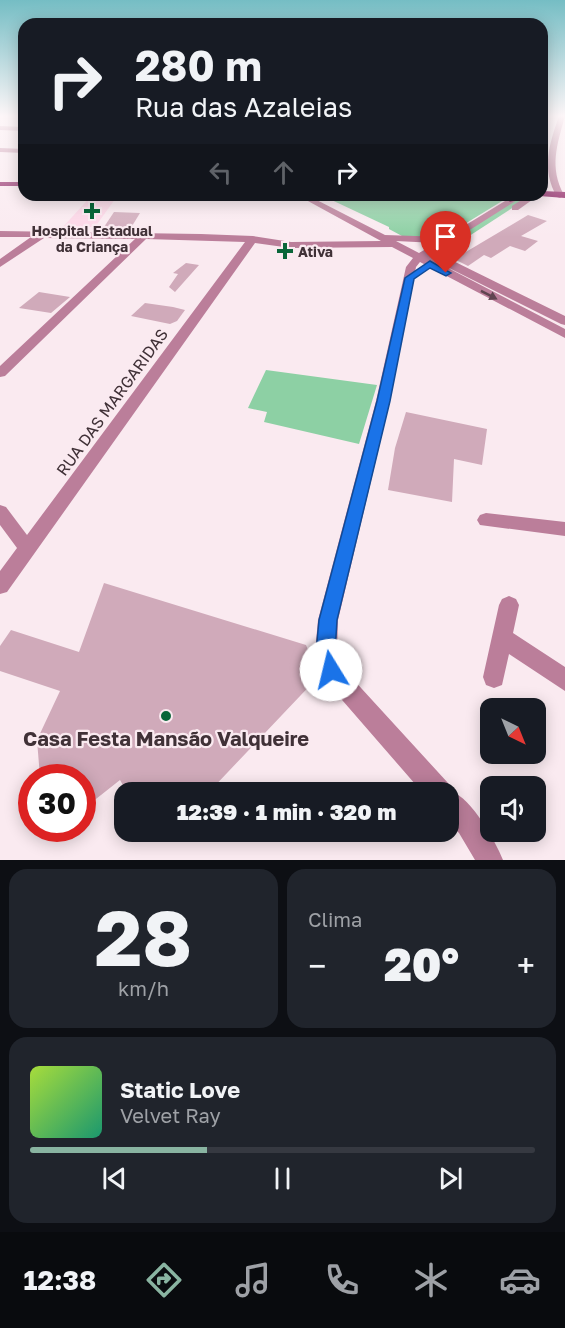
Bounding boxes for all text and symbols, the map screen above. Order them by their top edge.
text: 280 m [135,40,262,90]
icon: right [36,42,114,120]
text: Rua das Azaleias [135,91,352,123]
icon: left [204,156,237,189]
icon: ahead [267,156,300,189]
icon: right [330,156,363,189]
marker: Hospital Estadual da Criança [83,202,101,220]
pin [420,211,471,273]
icon: arrive [429,220,462,253]
place label: Hospital Estadual da Criança [31,222,153,255]
marker: Ativa [276,242,294,260]
place label: Ativa [298,243,333,260]
one-way arrow [480,290,497,300]
street label: RUA DAS MARGARIDAS [52,325,172,479]
position arrow [299,638,363,702]
north arrow [480,698,546,764]
map controls [480,698,546,842]
marker: Casa Festa Mansão Valqueire [159,709,173,723]
place label: Casa Festa Mansão Valqueire [23,726,309,750]
speed limit sign: 30 [18,764,96,842]
button: sound [480,776,546,842]
text: 12:39 · 1 min · 320 m [177,798,396,825]
text: 28 [95,890,192,983]
text: Clima [308,907,362,931]
text: 20° [384,937,459,991]
text: − [308,946,326,985]
text: + [517,946,535,985]
text: km/h [118,976,169,1000]
text: Static Love [120,1076,240,1103]
text: Velvet Ray [120,1103,221,1127]
icon: previous [98,1162,131,1195]
icon: pause [266,1162,299,1195]
icon: next [434,1162,467,1195]
icon: directions [143,1259,185,1301]
icon: music [232,1259,274,1301]
icon: phone [321,1259,363,1301]
icon: climate [410,1259,452,1301]
icon: car [499,1259,541,1301]
text: 12:38 [24,1264,96,1296]

